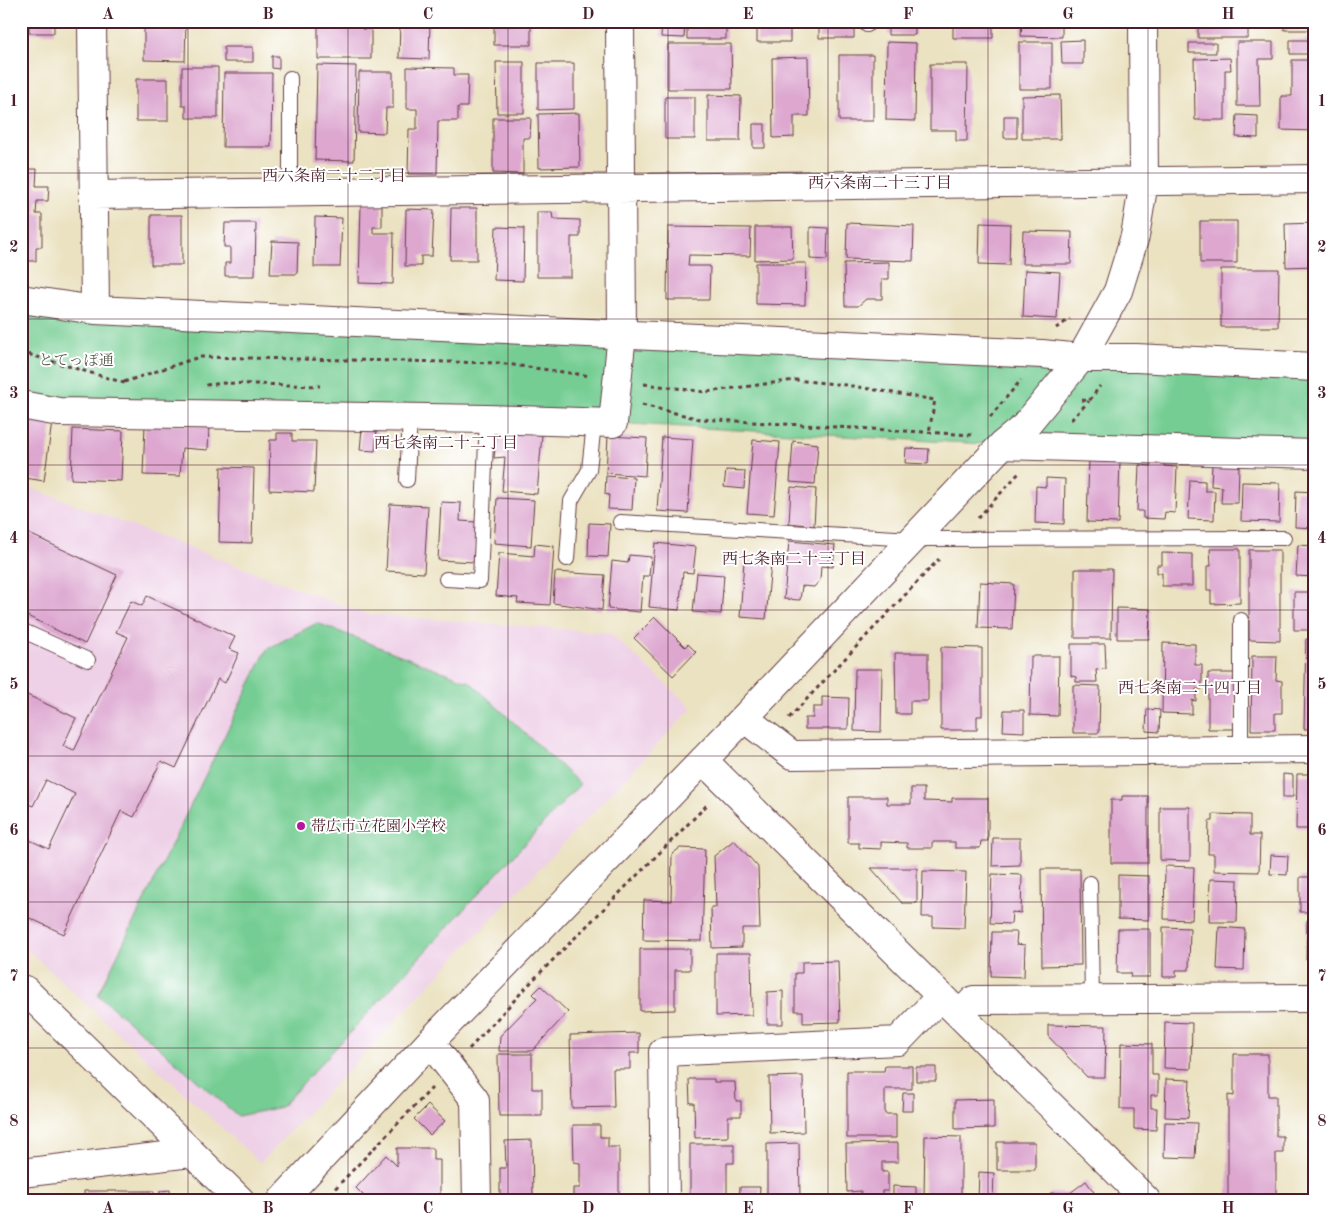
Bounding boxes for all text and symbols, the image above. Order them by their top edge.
text: A [102,7,114,23]
text: B [262,7,274,23]
text: C [423,7,433,23]
text: D [582,7,594,23]
text: E [742,7,754,23]
text: F [903,7,914,23]
text: G [1062,7,1074,23]
text: H [1221,7,1235,23]
text: 1 [9,94,19,110]
text: 1 [1317,94,1327,110]
district label: 西六条南二十二丁目 [262,167,406,185]
district label: 西六条南二十三丁目 [808,174,952,192]
text: 2 [9,240,19,256]
text: 2 [1317,240,1327,256]
park label: とてっぽ通 [38,352,114,369]
text: 3 [9,386,19,402]
text: 3 [1317,386,1327,402]
district label: 西七条南二十二丁目 [374,434,518,452]
text: 4 [9,531,19,547]
text: 4 [1317,531,1327,547]
district label: 西七条南二十三丁目 [722,550,866,568]
text: 5 [9,677,19,693]
text: 5 [1317,677,1327,693]
district label: 西七条南二十四丁目 [1118,679,1262,697]
place label: 帯広市立花園小学校 [311,818,446,835]
marker: 帯広市立花園小学校 [295,820,307,832]
text: 6 [9,823,19,839]
text: 6 [1317,823,1327,839]
text: 7 [9,969,19,985]
text: 7 [1317,969,1327,985]
text: 8 [9,1114,19,1130]
text: 8 [1317,1114,1327,1130]
text: A [102,1201,114,1217]
text: B [262,1201,274,1217]
text: C [423,1201,433,1217]
text: D [582,1201,594,1217]
text: E [742,1201,754,1217]
text: F [903,1201,914,1217]
text: G [1062,1201,1074,1217]
text: H [1221,1201,1235,1217]

